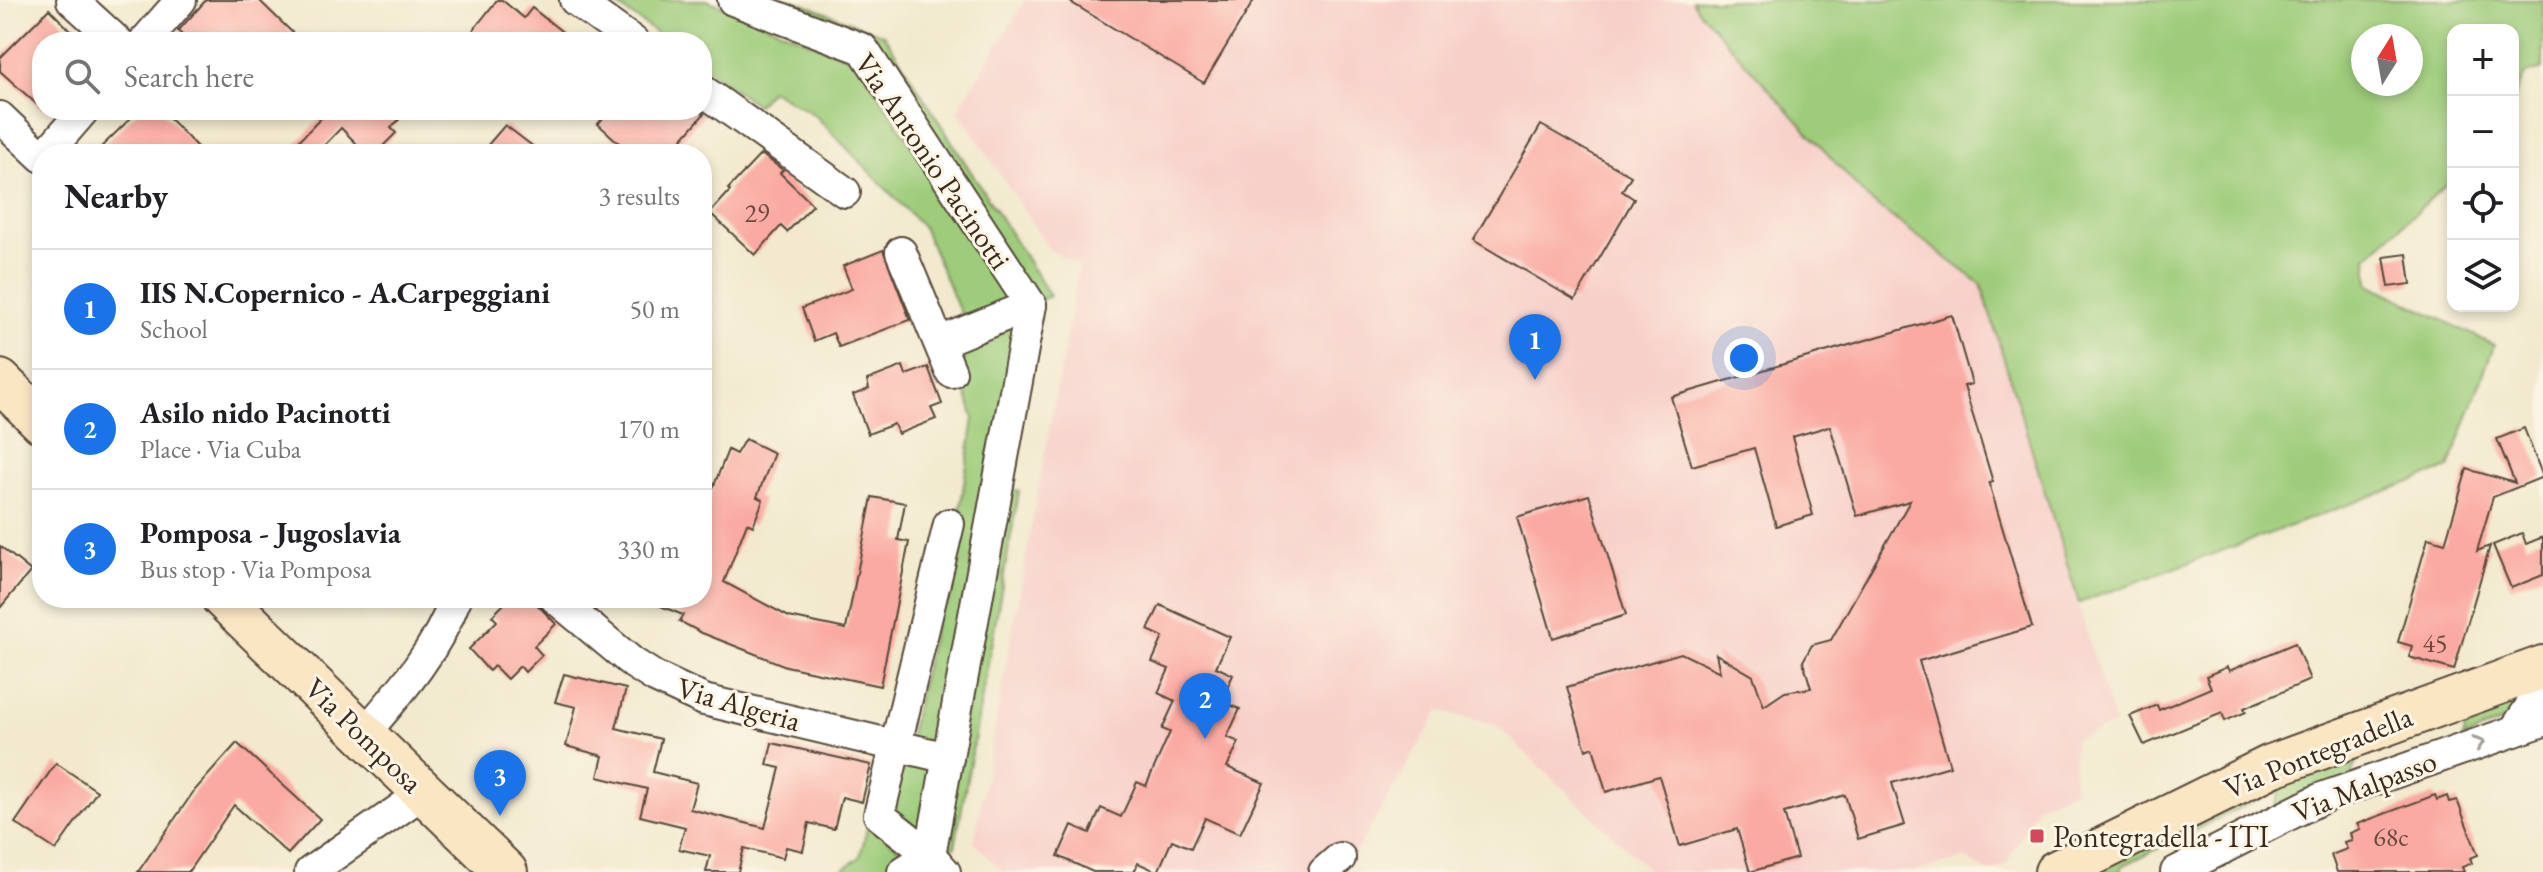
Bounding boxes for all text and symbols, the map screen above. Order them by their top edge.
north arrow [2351,24,2423,96]
map controls [2447,24,2519,312]
button: + [2447,24,2519,96]
search box [32,32,712,120]
street label: Via Antonio Pacinotti [846,45,1020,277]
icon: search [60,54,104,98]
text: Search here [124,57,254,96]
button: − [2447,96,2519,168]
button: locate [2447,168,2519,240]
text: Nearby [64,174,168,218]
text: 3 results [599,179,680,213]
house number: 29 [745,196,770,230]
button: layers [2447,240,2519,312]
text: IIS N.Copernico - A.Carpeggiani [140,273,550,312]
text: 1 [83,292,97,326]
text: 50 m [630,292,680,326]
text: School [140,312,208,346]
pin: 1 [1509,314,1561,380]
your location [1724,338,1764,378]
text: Asilo nido Pacinotti [140,393,391,432]
text: 2 [83,412,97,446]
text: 170 m [617,412,680,446]
text: Place · Via Cuba [140,432,301,466]
text: Pomposa - Jugoslavia [140,513,401,552]
text: 3 [83,532,97,566]
text: 330 m [617,532,680,566]
text: Bus stop · Via Pomposa [140,552,371,586]
house number: 45 [2423,626,2447,660]
street label: Via Algeria [673,668,805,740]
street label: Via Pomposa [296,669,432,801]
pin: 2 [1179,673,1231,739]
street label: Via Pontegradella [2218,696,2418,808]
one-way arrow [2471,736,2485,753]
street label: Via Malpasso [2286,741,2442,831]
pin: 3 [474,750,526,816]
place label: Pontegradella - ITI [2053,817,2269,856]
house number: 68c [2373,820,2409,854]
marker: Pontegradella - ITI [2028,827,2046,845]

